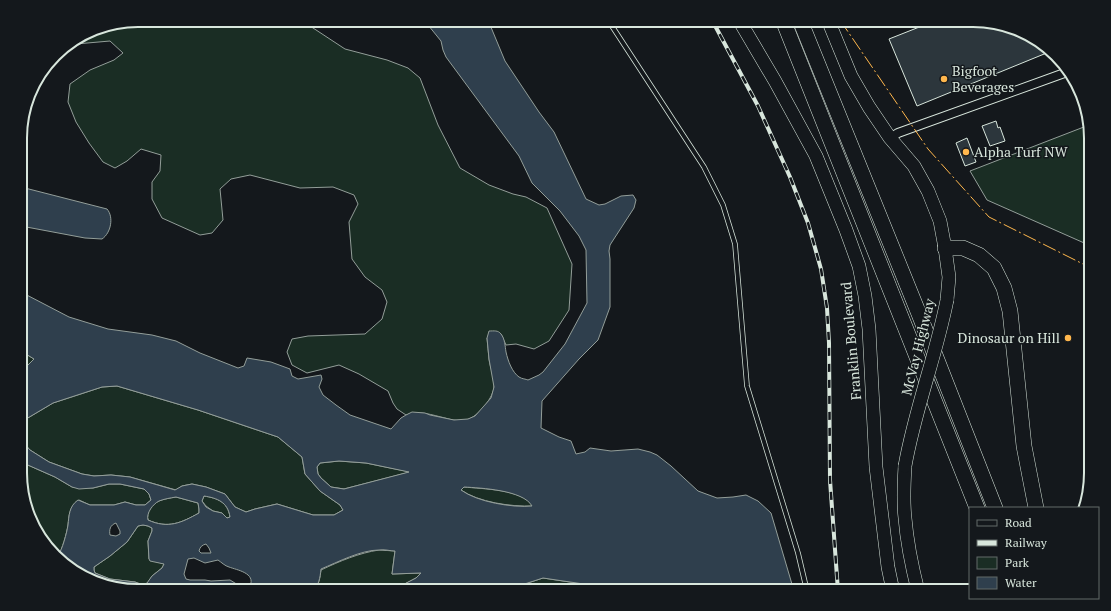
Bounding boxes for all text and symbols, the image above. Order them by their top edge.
place label: Bigfoot Beverages [952,61,1014,96]
marker: Bigfoot Beverages [939,74,949,84]
place label: Alpha Turf NW [974,142,1068,161]
marker: Alpha Turf NW [961,147,971,157]
street label: Franklin Boulevard [836,281,865,401]
street label: McVay Highway [896,296,939,397]
place label: Dinosaur on Hill [958,328,1060,347]
marker: Dinosaur on Hill [1063,333,1073,343]
legend [969,507,1099,599]
text: Road [1005,515,1032,530]
text: Railway [1005,535,1048,550]
text: Park [1005,555,1030,570]
text: Water [1005,575,1037,590]

